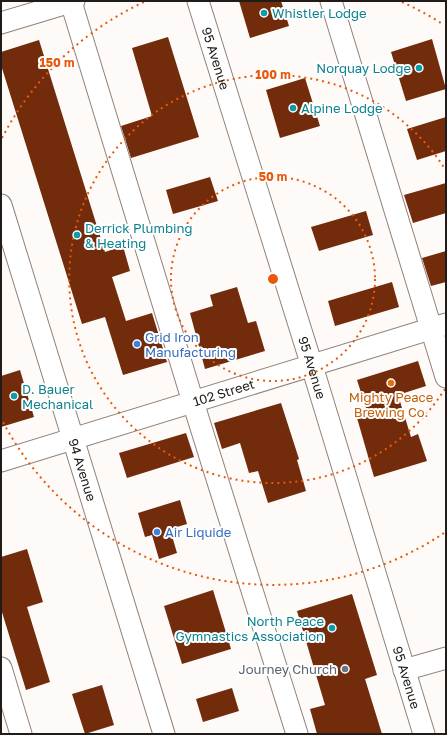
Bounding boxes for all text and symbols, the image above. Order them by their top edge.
place label: Whistler Lodge [272,5,367,21]
marker: Whistler Lodge [259,8,269,18]
street label: 95 Avenue [199,25,233,91]
text: 150 m [40,55,74,70]
place label: Norquay Lodge [316,60,411,76]
marker: Norquay Lodge [414,63,424,73]
text: 100 m [255,67,291,82]
place label: Alpine Lodge [301,100,382,116]
marker: Alpine Lodge [288,103,298,113]
text: 50 m [259,169,287,184]
place label: Derrick Plumbing & Heating [85,220,192,251]
marker: Derrick Plumbing & Heating [72,230,82,240]
centre of rings [266,272,280,286]
place label: Grid Iron Manufacturing [145,329,236,360]
street label: 95 Avenue [295,334,330,401]
marker: Grid Iron Manufacturing [132,339,142,349]
street label: 102 Street [191,375,256,409]
marker: Mighty Peace Brewing Co. [386,378,396,388]
place label: D. Bauer Mechanical [22,381,93,412]
place label: Mighty Peace Brewing Co. [349,389,433,420]
marker: D. Bauer Mechanical [9,391,19,401]
street label: 94 Avenue [65,436,100,503]
place label: Air Liquide [165,524,231,540]
marker: Air Liquide [152,527,162,537]
place label: North Peace Gymnastics Association [175,613,324,644]
marker: North Peace Gymnastics Association [327,623,337,633]
street label: 95 Avenue [390,644,424,711]
place label: Journey Church [239,661,337,677]
marker: Journey Church [340,664,350,674]

